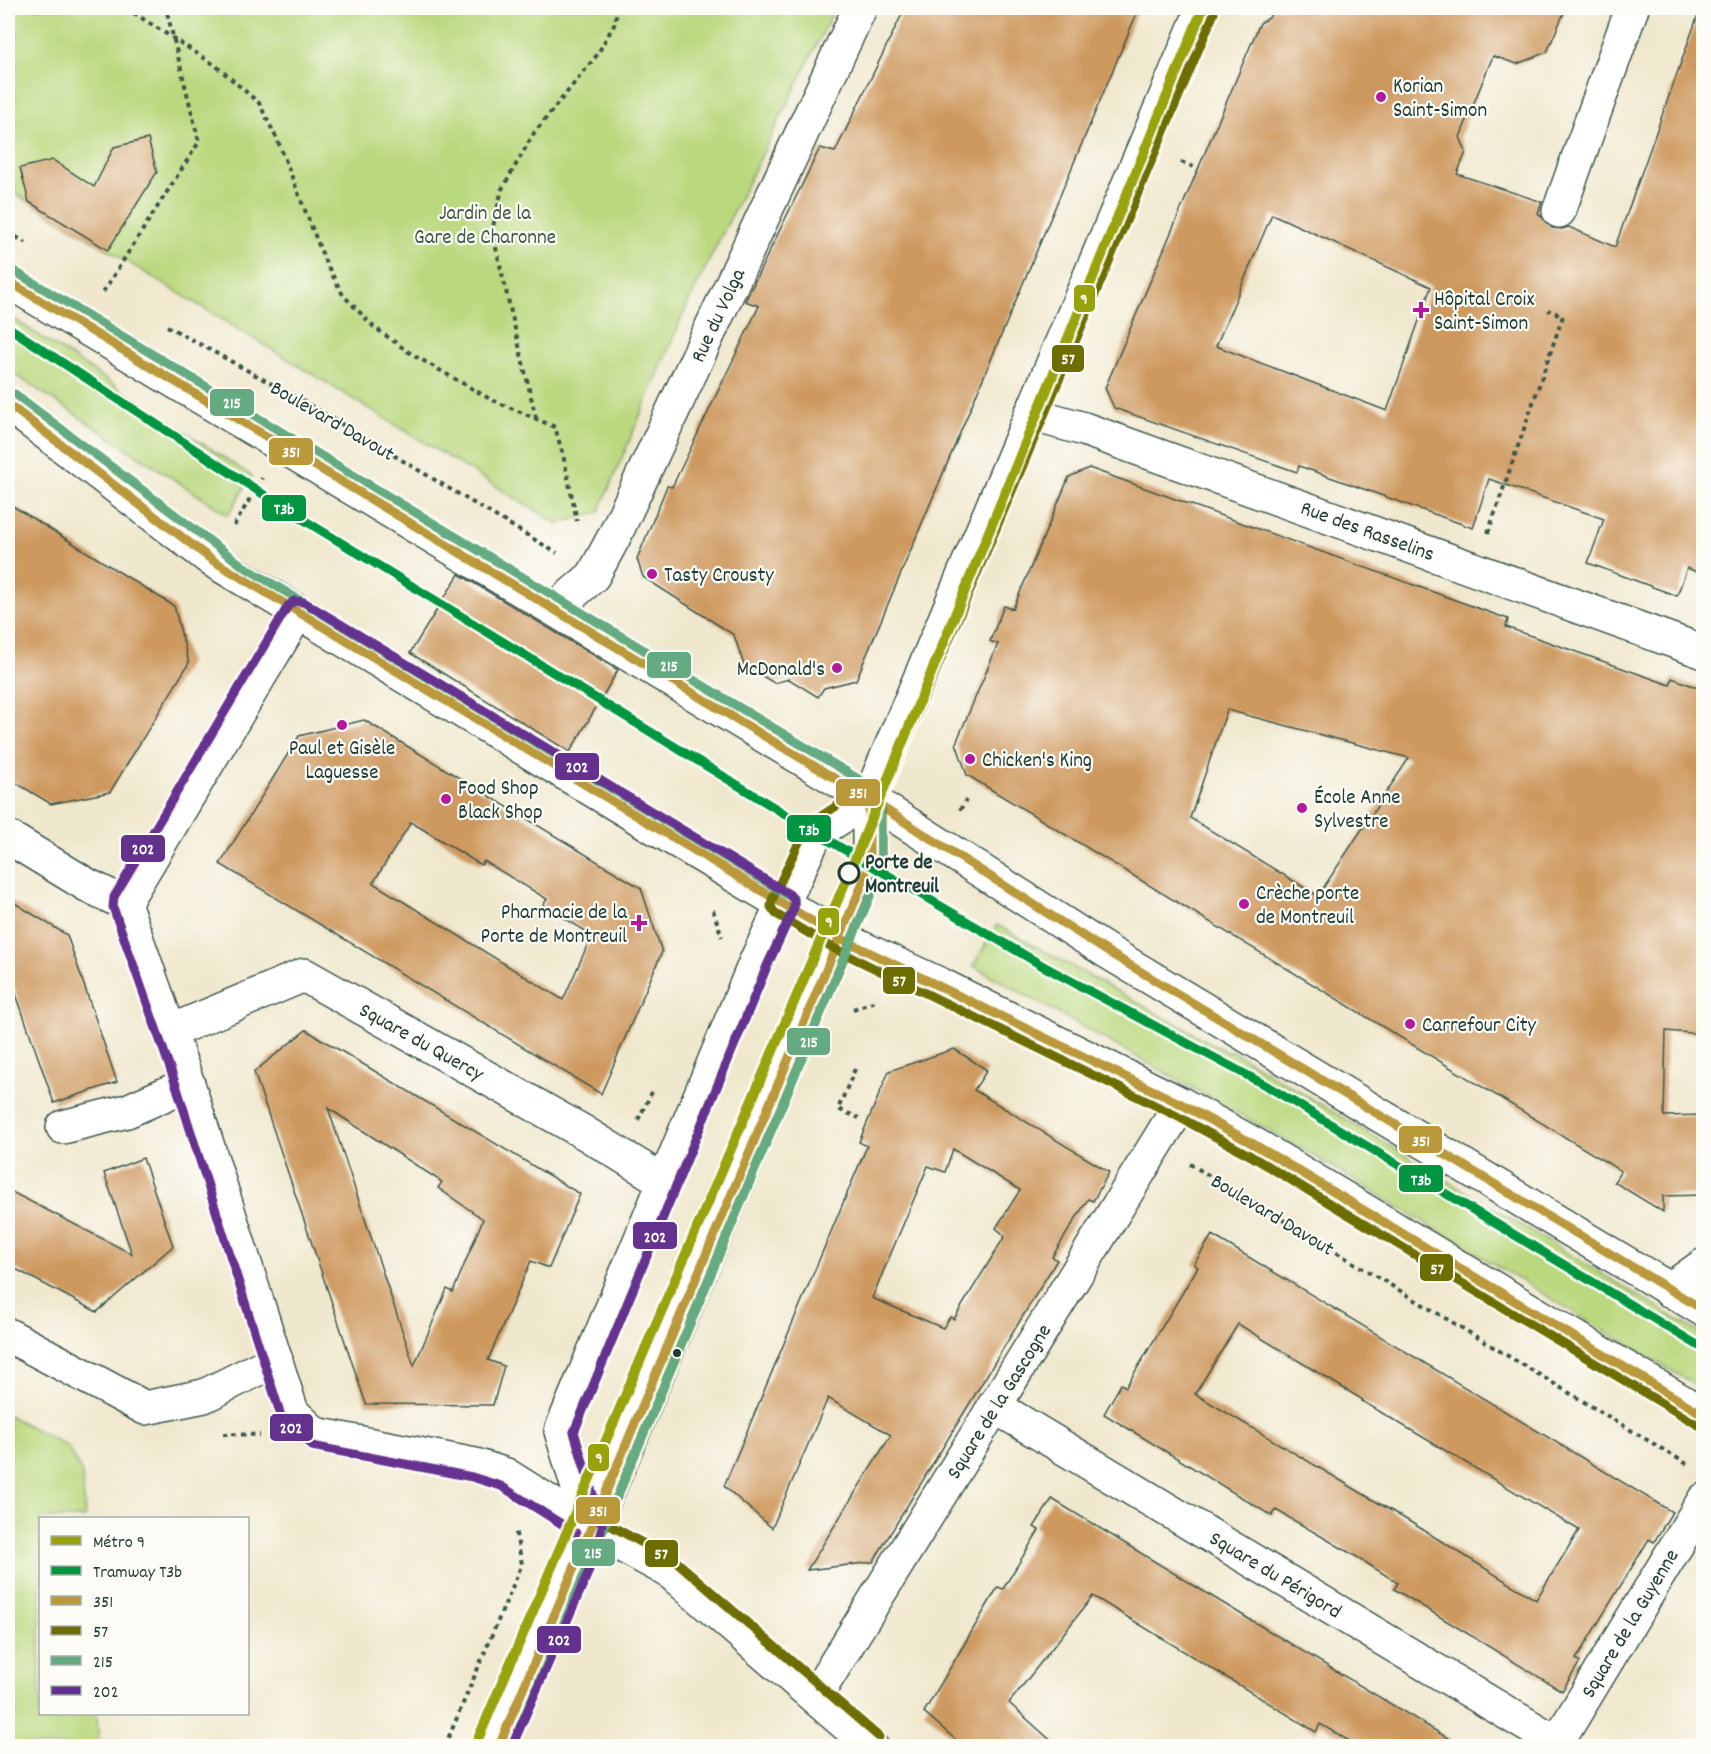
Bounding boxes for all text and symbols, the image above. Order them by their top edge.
place label: Korian Saint-Simon [1393,73,1487,127]
marker: Korian Saint-Simon [1374,90,1388,104]
park label: Jardin de la Gare de Charonne [414,200,556,254]
street label: Rue du Volga [685,263,755,368]
line badge: 9 [1073,284,1096,313]
place label: Hôpital Croix Saint-Simon [1434,286,1534,340]
text: 9 [1080,289,1088,312]
marker: Hôpital Croix Saint-Simon [1412,301,1430,319]
line badge: 57 [1051,344,1085,373]
text: 57 [1061,349,1075,372]
street label: Boulevard Davout [264,375,400,471]
line badge: 215 [209,388,255,417]
text: 215 [223,393,241,416]
line badge: 351 [268,437,314,466]
text: 351 [282,442,300,465]
line badge: T3b [261,494,307,522]
street label: Rue des Rasselins [1296,495,1438,571]
text: T3b [274,499,294,522]
place label: Tasty Crousty [664,562,774,592]
marker: Tasty Crousty [645,567,659,581]
line badge: 215 [646,651,692,679]
text: 215 [660,656,678,679]
place label: McDonald's [737,656,825,686]
marker: McDonald's [830,661,844,675]
marker: Paul et Gisèle Laguesse [335,718,349,732]
place label: Paul et Gisèle Laguesse [289,735,395,789]
place label: Chicken's King [982,747,1092,777]
line badge: 202 [554,752,600,781]
marker: Chicken's King [963,752,977,766]
text: 202 [566,757,588,780]
place label: Food Shop Black Shop [458,775,543,829]
line badge: 351 [835,778,881,807]
text: 351 [849,783,867,806]
place label: École Anne Sylvestre [1314,784,1400,838]
marker: Food Shop Black Shop [439,792,453,806]
marker: École Anne Sylvestre [1295,801,1309,815]
line badge: T3b [786,814,832,843]
text: T3b [799,820,819,843]
line badge: 202 [120,834,166,863]
text: 202 [132,839,154,862]
place label: Porte de Montreuil [865,849,940,903]
marker: Porte de Montreuil [838,862,860,884]
place label: Crèche porte de Montreuil [1256,880,1359,934]
marker: Crèche porte de Montreuil [1237,897,1251,911]
place label: Pharmacie de la Porte de Montreuil [481,899,628,953]
line badge: 9 [817,907,840,936]
text: 9 [825,912,833,935]
marker: Pharmacie de la Porte de Montreuil [632,916,646,930]
line badge: 57 [882,966,916,995]
text: 57 [892,971,906,994]
street label: Square du Quercy [353,997,489,1091]
place label: Carrefour City [1422,1012,1536,1042]
marker: Carrefour City [1403,1017,1417,1031]
line badge: 215 [786,1027,831,1056]
text: 215 [800,1032,818,1055]
line badge: 351 [1398,1125,1443,1154]
text: 351 [1412,1131,1430,1154]
line badge: T3b [1398,1164,1444,1193]
street label: Boulevard Davout [1204,1168,1339,1265]
text: T3b [1411,1170,1431,1193]
line badge: 202 [632,1221,678,1250]
text: 202 [644,1227,666,1250]
line badge: 57 [1419,1253,1454,1282]
text: 57 [1430,1259,1444,1282]
street label: Square de la Gascogne [941,1319,1060,1486]
unlabelled marker [671,1347,683,1359]
line badge: 202 [269,1413,314,1442]
text: 202 [280,1418,302,1441]
line badge: 9 [587,1443,610,1472]
text: 9 [595,1448,603,1471]
line badge: 351 [575,1496,621,1525]
text: 351 [589,1501,607,1524]
legend [39,1517,249,1715]
street label: Square du Périgord [1203,1525,1346,1628]
text: Métro 9 [93,1531,145,1556]
line badge: 215 [571,1538,616,1567]
line badge: 57 [644,1539,679,1568]
text: 215 [584,1543,602,1566]
text: 57 [654,1544,668,1567]
street label: Square de la Guyenne [1575,1544,1688,1705]
text: Tramway T3b [93,1561,182,1586]
text: 351 [93,1591,113,1616]
text: 57 [93,1621,108,1646]
line badge: 202 [536,1625,582,1654]
text: 202 [548,1630,570,1653]
text: 215 [93,1651,113,1676]
text: 202 [93,1681,119,1706]

